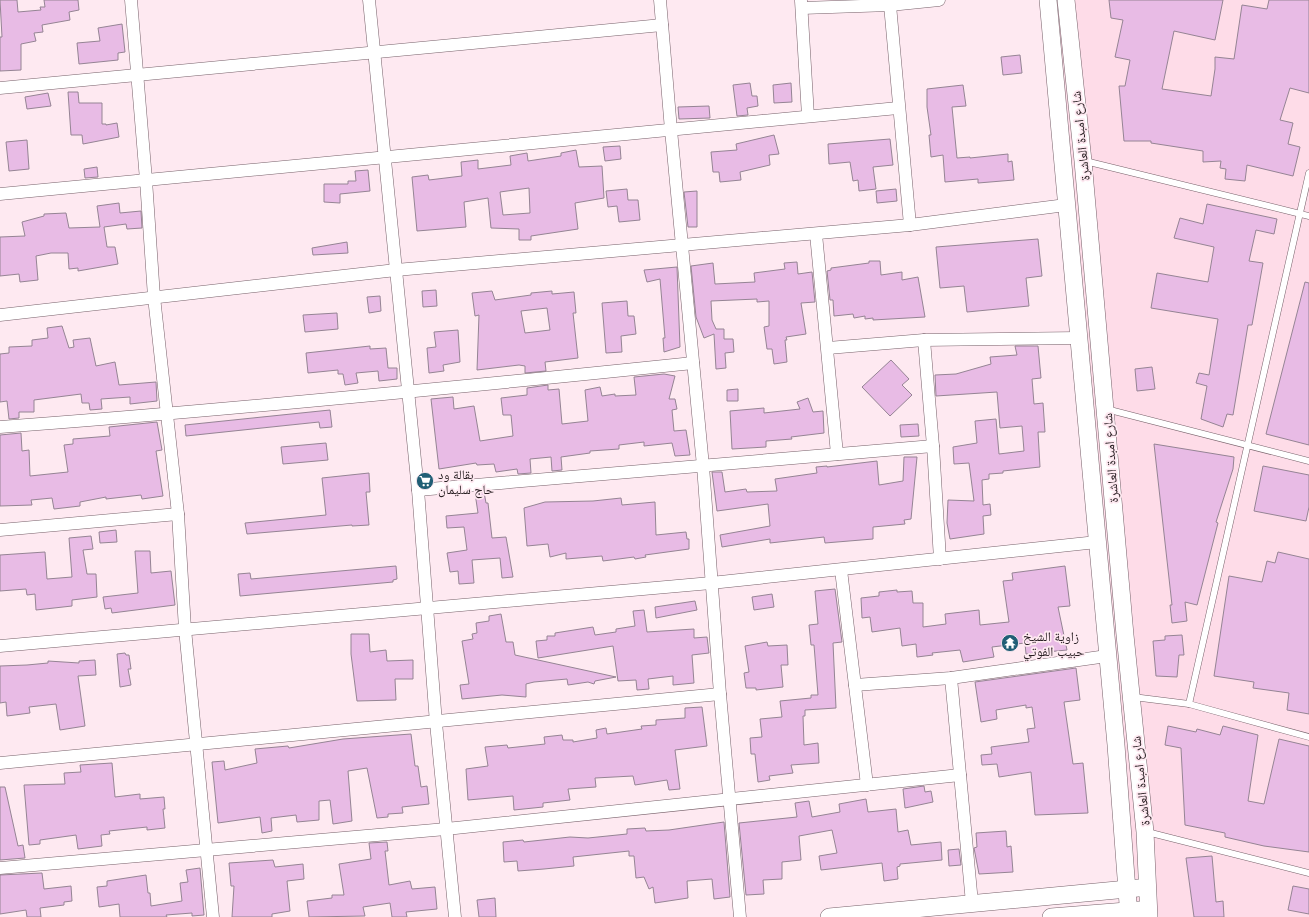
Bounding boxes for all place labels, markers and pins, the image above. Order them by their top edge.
place label: بقالة ود حاج سليمان [438,467,494,499]
supermarket icon: بقالة ود حاج سليمان [415,471,435,491]
place label: زاوية الشيخ حبيب الفوتي [1023,629,1084,662]
temple icon: زاوية الشيخ حبيب الفوتي [1000,633,1020,653]

